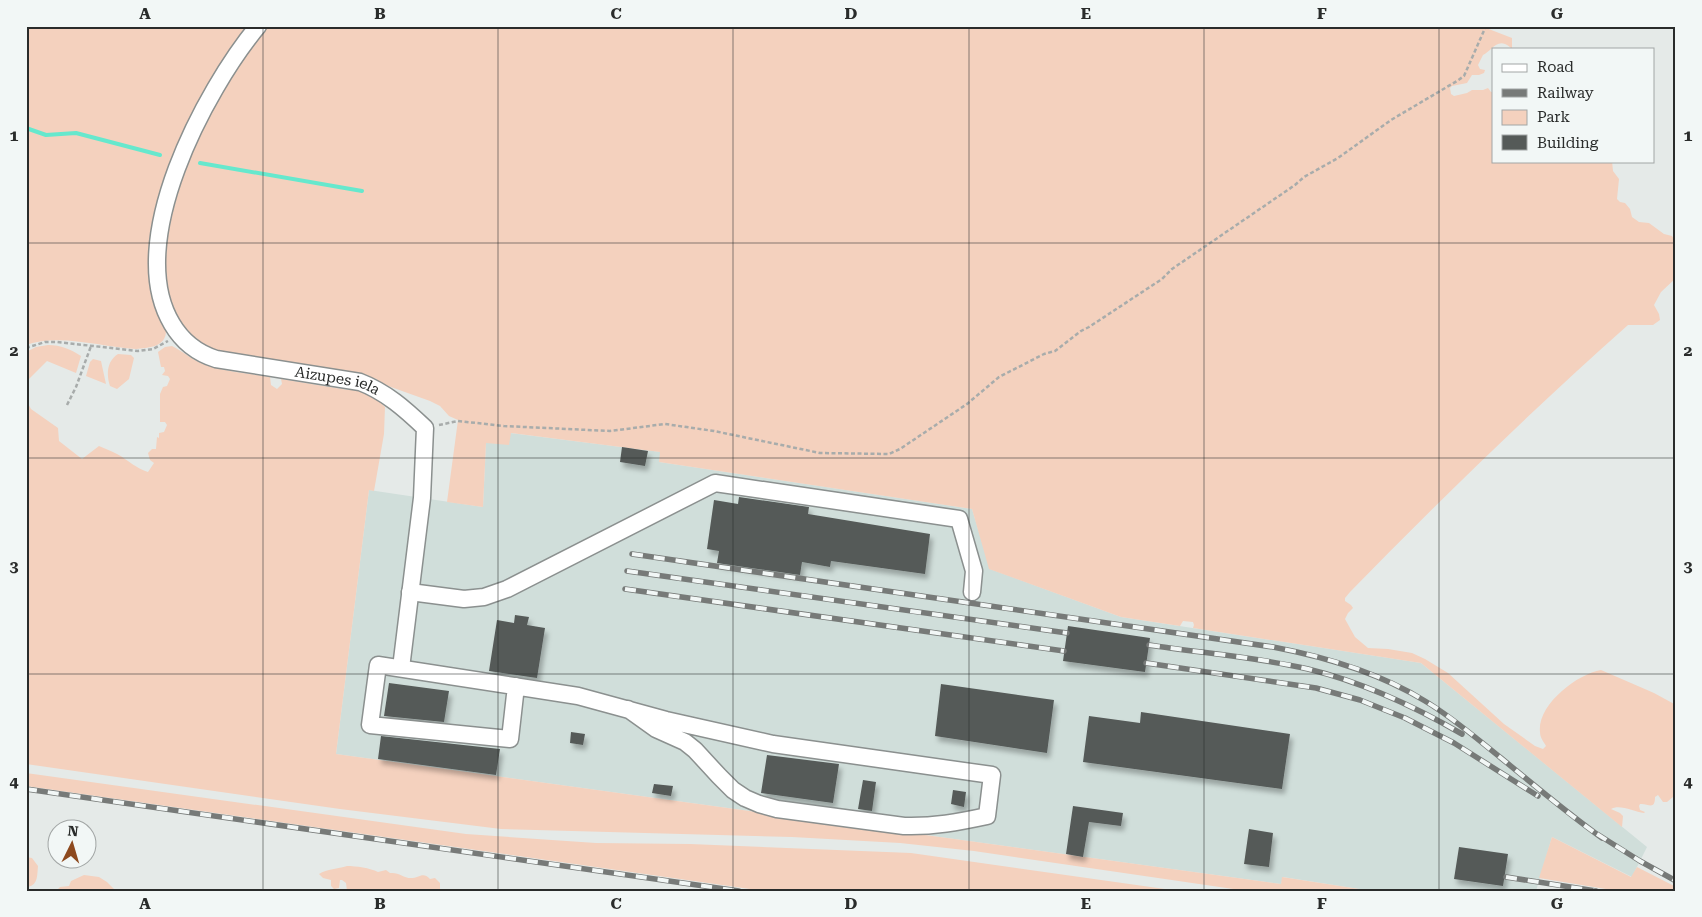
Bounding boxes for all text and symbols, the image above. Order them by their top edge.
text: A [139,4,151,23]
text: B [374,4,386,23]
text: C [610,4,622,23]
text: D [845,4,858,23]
text: E [1081,4,1091,23]
text: F [1317,4,1327,23]
text: G [1551,4,1564,23]
legend [1492,48,1654,162]
text: Road [1537,58,1574,76]
text: Railway [1537,84,1594,102]
text: Park [1537,108,1571,126]
text: 1 [10,126,19,145]
text: 1 [1684,126,1693,145]
text: Building [1537,134,1599,152]
text: 2 [10,341,19,360]
text: 2 [1684,341,1693,360]
street label: Aizupes iela [294,363,383,399]
text: 3 [10,557,19,576]
text: 3 [1684,557,1693,576]
text: 4 [10,772,19,791]
text: 4 [1684,772,1693,791]
north arrow [48,820,98,870]
text: N [67,823,79,840]
text: A [139,894,151,913]
text: B [374,894,386,913]
text: C [610,894,622,913]
text: D [845,894,858,913]
text: E [1081,894,1091,913]
text: F [1317,894,1327,913]
text: G [1551,894,1564,913]

